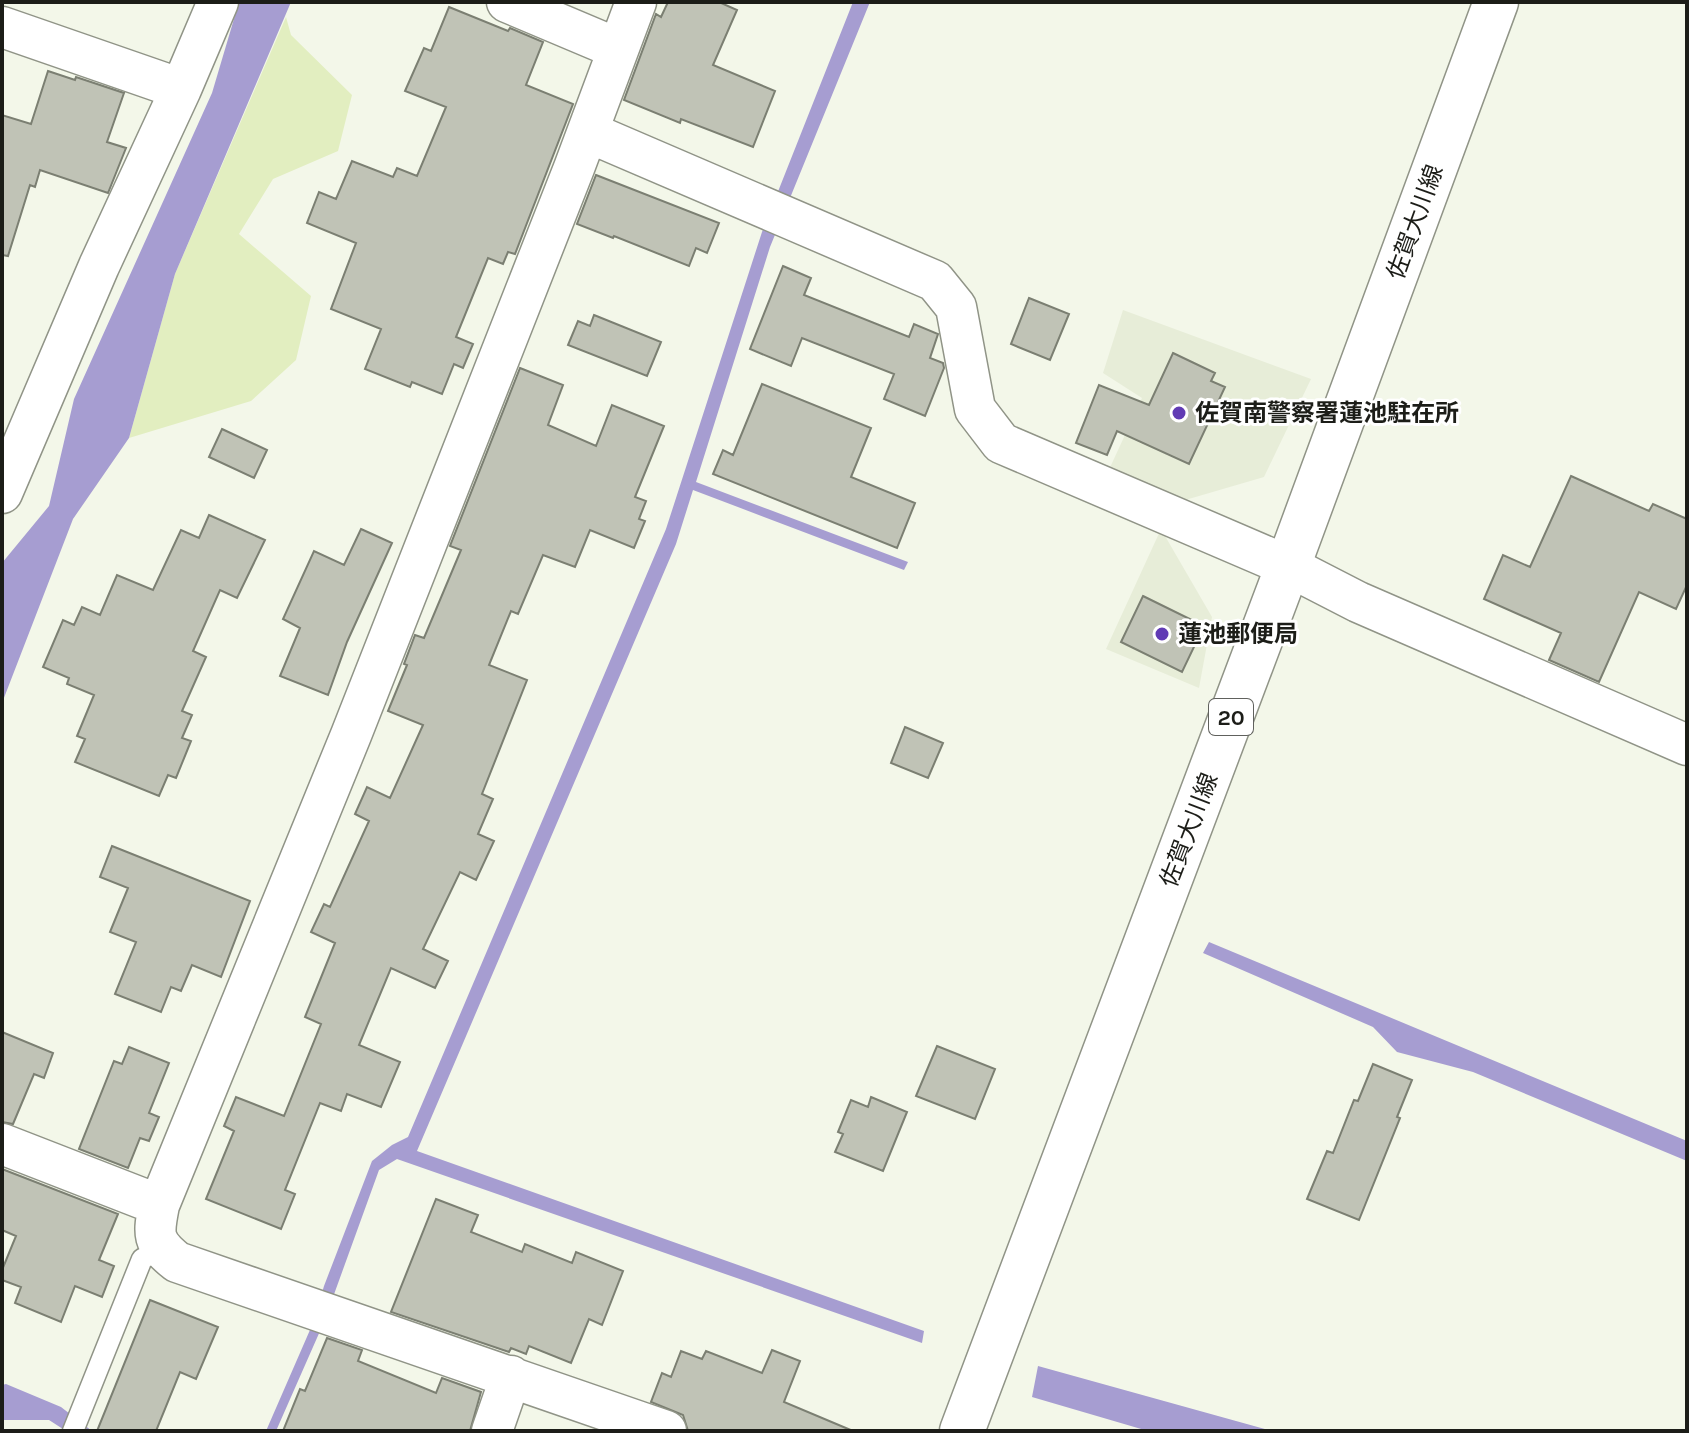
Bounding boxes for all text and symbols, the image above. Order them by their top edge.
street label: 佐賀大川線 [1381,161,1449,283]
place label: 佐賀南警察署蓮池駐在所 [1195,399,1459,427]
marker: 佐賀南警察署蓮池駐在所 [1170,404,1188,422]
place label: 蓮池郵便局 [1178,620,1298,648]
marker: 蓮池郵便局 [1153,625,1171,643]
road number: 20 [1209,699,1253,735]
street label: 佐賀大川線 [1154,769,1224,891]

